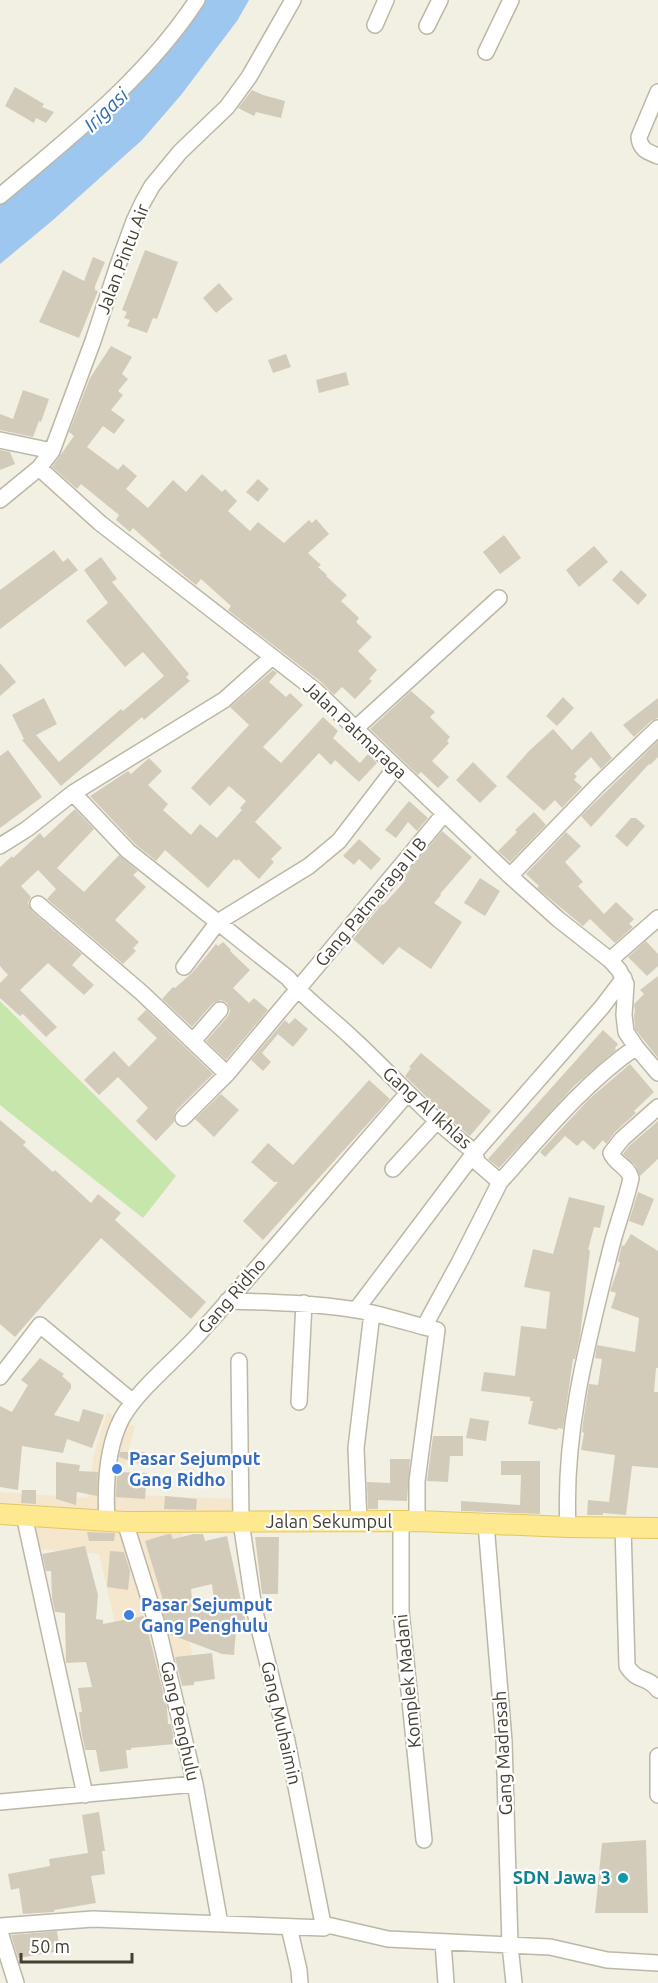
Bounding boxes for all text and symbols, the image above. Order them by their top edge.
water label: Irigasi [79,82,133,136]
street label: Jalan Pintu Air [92,201,152,317]
street label: Jalan Patmaraga [300,676,411,782]
street label: Gang Patmaraga II B [310,833,430,970]
street label: Gang Al Ikhlas [379,1062,476,1152]
street label: Gang Ridho [193,1254,269,1337]
place label: Pasar Sejumput Gang Ridho [129,1448,261,1489]
marker: Pasar Sejumput Gang Ridho [110,1462,124,1476]
street label: Jalan Sekumpul [266,1511,392,1531]
place label: Pasar Sejumput Gang Penghulu [141,1594,273,1635]
marker: Pasar Sejumput Gang Penghulu [122,1608,136,1622]
street label: Komplek Madani [390,1613,424,1749]
street label: Gang Penghulu [157,1659,204,1783]
street label: Gang Muhaimin [258,1659,306,1786]
street label: Gang Madrasah [489,1690,515,1816]
place label: SDN Jawa 3 [513,1867,611,1887]
marker: SDN Jawa 3 [616,1871,630,1885]
scale bar [21,1926,132,1964]
text: 50 m [30,1936,70,1956]

